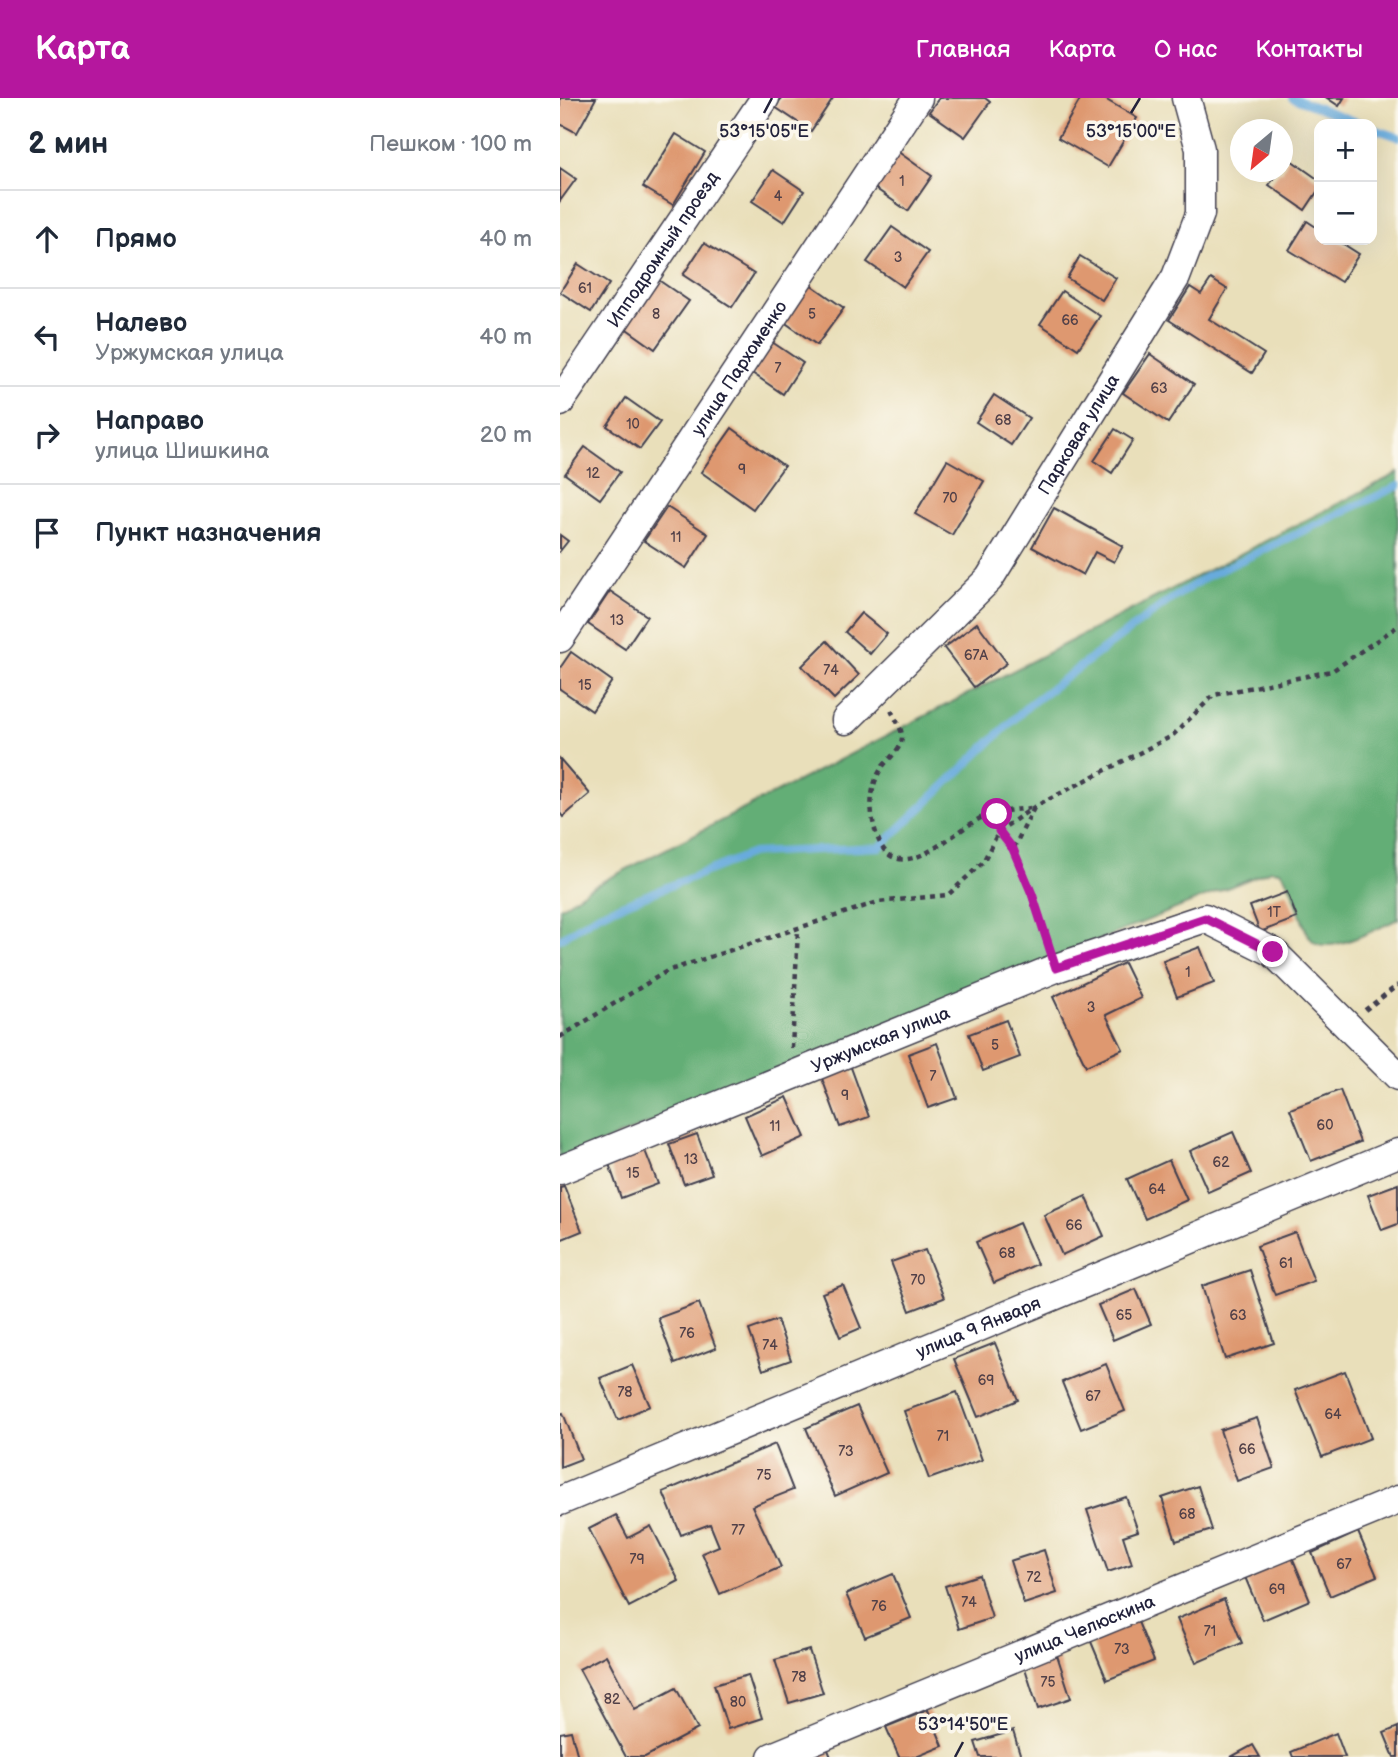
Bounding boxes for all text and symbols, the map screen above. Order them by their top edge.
text: Карта [35,29,130,69]
text: Главная [916,35,1010,64]
text: Карта [1048,35,1116,64]
text: О нас [1154,35,1217,64]
text: Контакты [1255,35,1363,64]
north arrow [1230,119,1293,182]
map controls [1314,119,1377,245]
button: + [1314,119,1377,182]
text: 53°15'05"E [719,121,809,142]
text: 53°15'00"E [1086,121,1176,142]
text: 2 мин [28,126,108,162]
text: Пешком · 100 m [369,130,532,158]
street label: Ипподромный проезд [603,167,723,331]
house number: 1 [899,173,905,190]
button: − [1314,182,1377,245]
house number: 4 [774,188,783,205]
icon: ahead [28,220,66,258]
text: Прямо [95,224,177,255]
text: 40 m [479,225,532,253]
house number: 3 [894,249,902,266]
house number: 61 [578,280,592,297]
street label: улица Пархоменко [687,297,791,439]
house number: 8 [652,306,660,323]
house number: 5 [808,306,816,323]
text: Налево [95,308,187,339]
house number: 66 [1061,312,1079,329]
icon: left [28,318,66,356]
text: 40 m [479,323,532,351]
text: Уржумская улица [95,339,284,367]
house number: 7 [775,360,782,377]
street label: Парковая улица [1033,370,1124,498]
house number: 63 [1150,380,1168,397]
text: Направо [95,406,204,437]
house number: 68 [995,412,1011,429]
icon: right [28,416,66,454]
house number: 10 [626,416,640,433]
text: 20 m [480,421,532,449]
text: улица Шишкина [95,437,269,465]
house number: 9 [738,461,746,478]
house number: 12 [586,465,601,482]
house number: 70 [942,490,958,507]
icon: arrive [28,514,66,552]
text: Пункт назначения [95,518,321,549]
house number: 11 [671,529,681,546]
house number: 13 [610,612,624,629]
house number: 67А [964,647,988,664]
house number: 74 [823,662,839,679]
house number: 15 [578,677,592,694]
route start [981,798,1012,829]
house number: 1Т [1267,904,1282,921]
route end [1257,936,1288,967]
house number: 1 [1185,964,1191,981]
house number: 3 [1087,999,1095,1016]
street label: Уржумская улица [808,1002,953,1077]
house number: 5 [991,1037,999,1054]
house number: 7 [930,1068,937,1085]
house number: 9 [841,1087,849,1104]
house number: 60 [1317,1117,1333,1134]
house number: 11 [770,1118,780,1135]
house number: 13 [684,1151,698,1168]
house number: 62 [1213,1154,1230,1171]
house number: 15 [626,1165,640,1182]
house number: 64 [1148,1181,1166,1198]
house number: 66 [1065,1217,1083,1234]
house number: 68 [999,1245,1015,1262]
house number: 61 [1279,1255,1293,1272]
house number: 70 [910,1272,926,1289]
street label: улица 9 Января [913,1292,1044,1362]
house number: 65 [1116,1307,1132,1324]
house number: 63 [1229,1307,1247,1324]
house number: 76 [679,1325,695,1342]
house number: 74 [762,1337,778,1354]
house number: 69 [978,1372,994,1389]
house number: 78 [617,1384,633,1401]
house number: 67 [1085,1388,1101,1405]
house number: 64 [1324,1406,1342,1423]
house number: 71 [937,1428,949,1445]
house number: 66 [1238,1441,1256,1458]
house number: 73 [838,1443,854,1460]
house number: 75 [757,1467,771,1484]
house number: 68 [1179,1506,1195,1523]
house number: 77 [731,1522,745,1539]
house number: 79 [630,1551,644,1568]
house number: 67 [1336,1556,1352,1573]
house number: 72 [1026,1569,1042,1586]
house number: 69 [1269,1581,1285,1598]
street label: улица Челюскина [1011,1590,1158,1667]
house number: 74 [961,1594,977,1611]
house number: 76 [871,1598,887,1615]
house number: 71 [1204,1623,1216,1640]
house number: 73 [1114,1641,1130,1658]
house number: 78 [791,1669,807,1686]
house number: 75 [1041,1674,1055,1691]
house number: 82 [604,1691,621,1708]
house number: 80 [730,1694,746,1711]
text: 53°14'50"E [918,1714,1009,1735]

